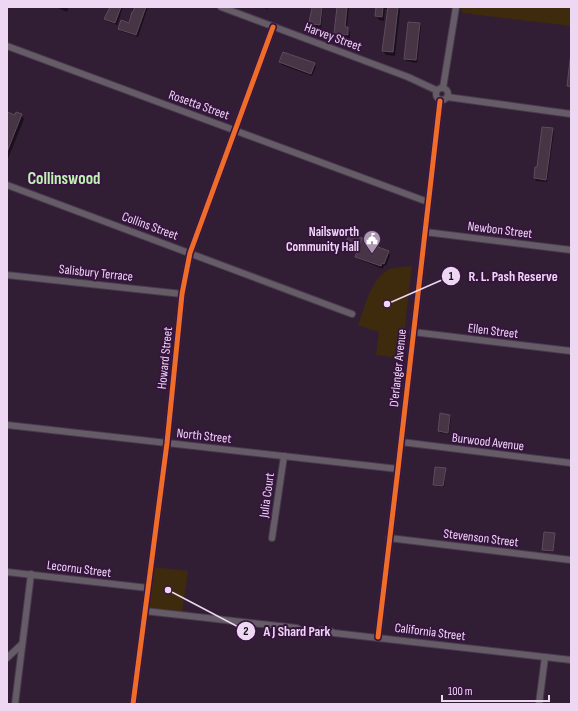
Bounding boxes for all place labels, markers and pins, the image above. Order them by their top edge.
place label: Nailsworth Community Hall [286,224,359,255]
public building icon: Nailsworth Community Hall [362,229,382,254]
callout: R. L. Pash Reserve [441,263,566,289]
callout: A J Shard Park [236,618,339,644]

